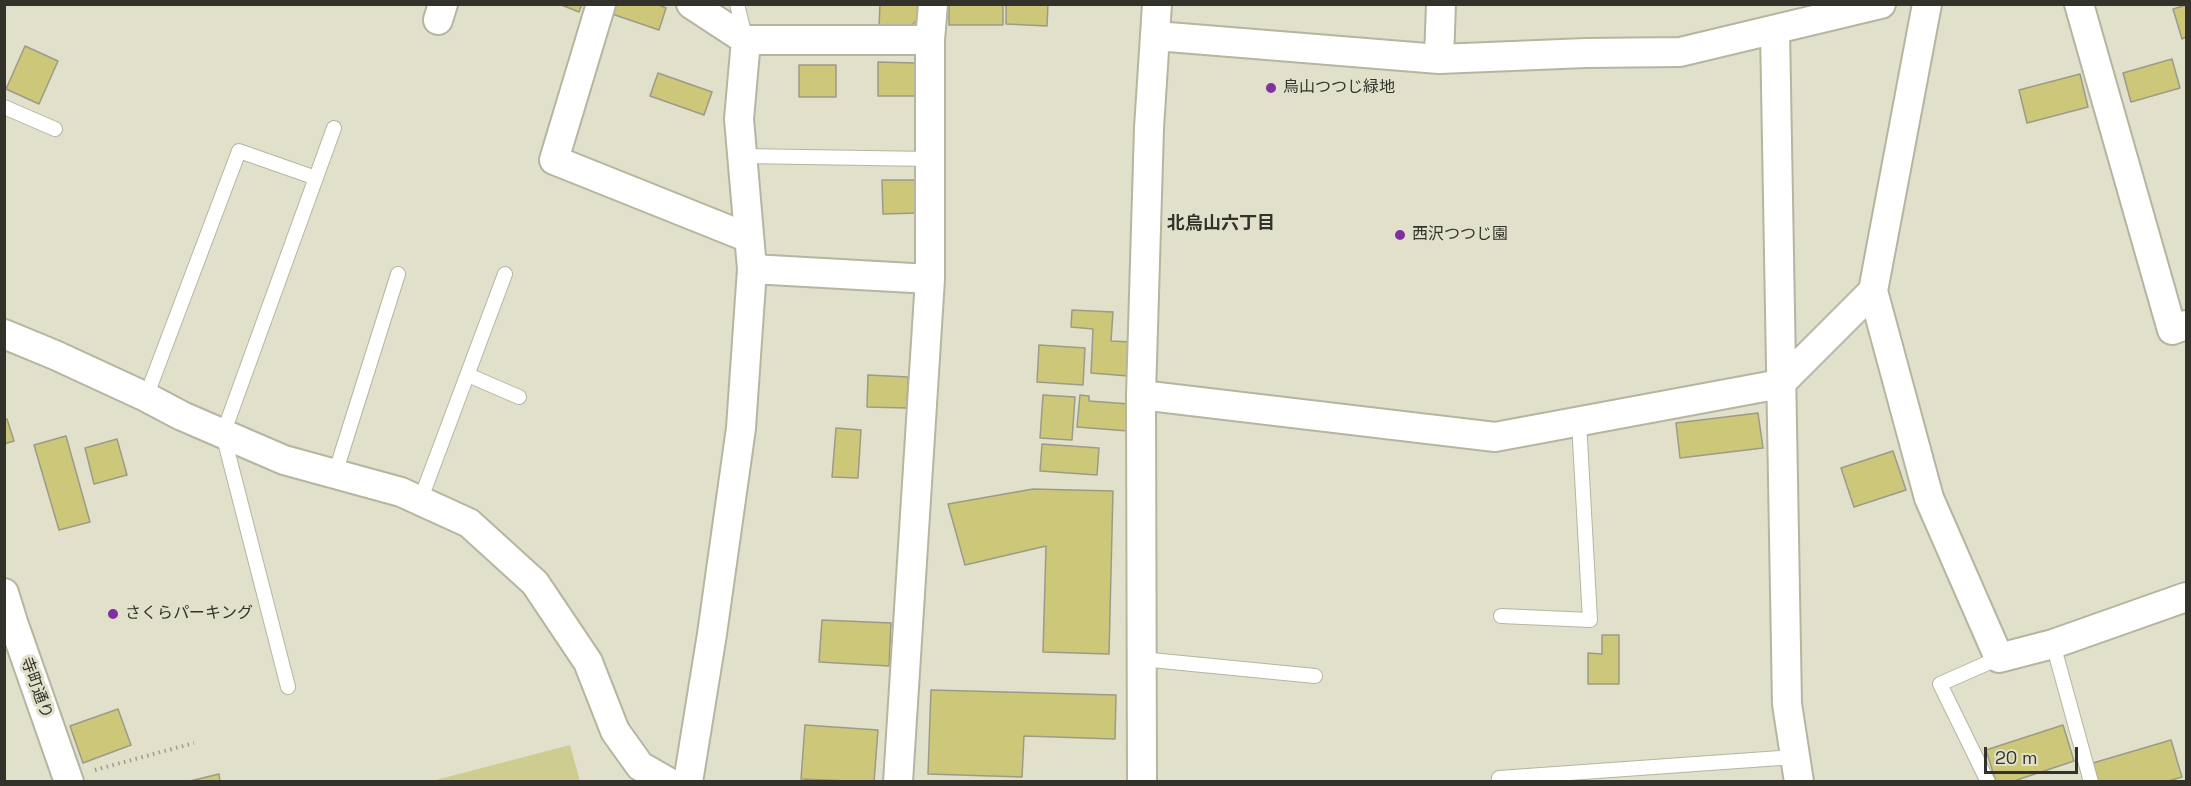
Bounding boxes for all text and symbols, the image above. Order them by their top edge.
place label: 烏山つつじ緑地 [1283,78,1395,98]
marker: 烏山つつじ緑地 [1264,81,1278,95]
district label: 北烏山六丁目 [1167,213,1275,235]
place label: 西沢つつじ園 [1412,225,1508,245]
marker: 西沢つつじ園 [1393,228,1407,242]
place label: さくらパーキング [125,604,253,624]
marker: さくらパーキング [106,607,120,621]
street label: 寺町通り [16,655,56,721]
scale bar [1987,735,2082,773]
text: 20 m [1995,746,2038,769]

